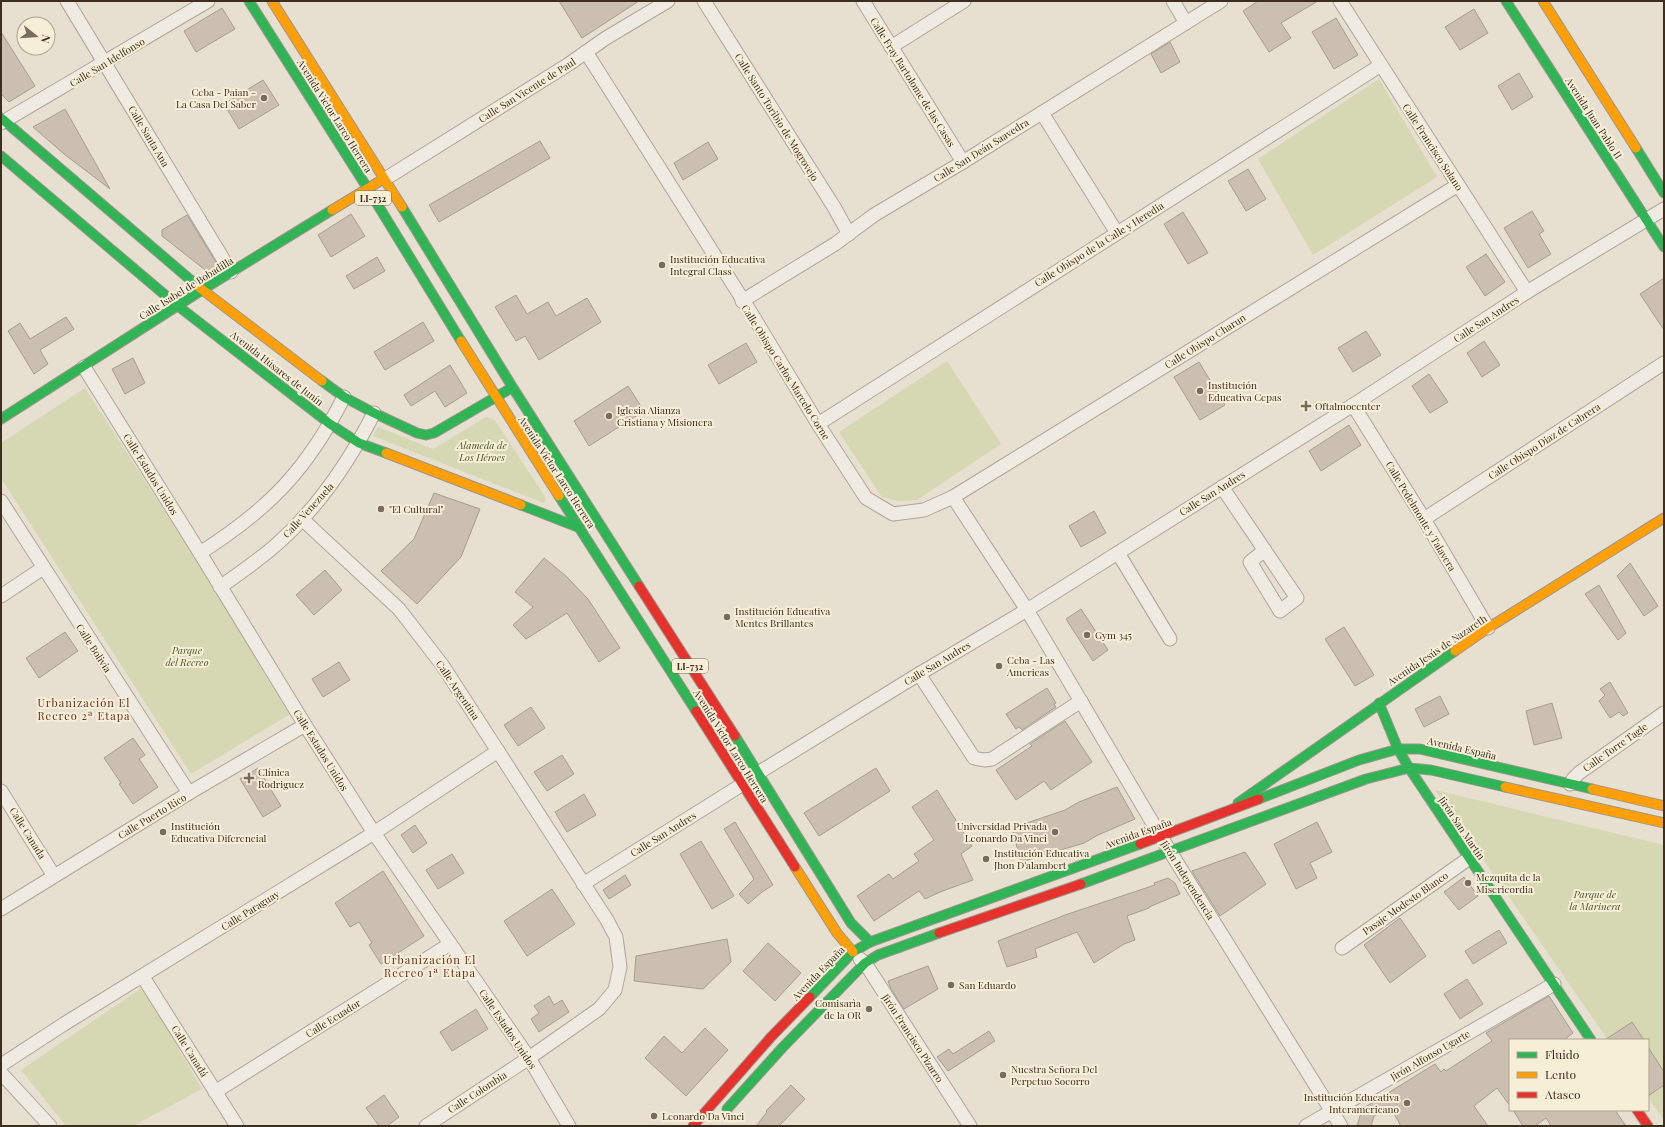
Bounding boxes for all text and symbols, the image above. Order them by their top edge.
street label: Calle Fray Bartolome de las Casas [867,15,959,149]
north arrow [16,16,56,56]
text: N [38,33,54,45]
street label: Calle San Idelfonso [67,34,148,90]
street label: Calle Santo Toribio de Mogrovejo [732,50,822,184]
street label: Calle San Vicente de Paul [476,54,578,126]
street label: Avenida Víctor Larco Herrera [294,56,376,175]
street label: Avenida Juan Pablo II [1562,74,1626,161]
place label: Ceba - Paian - La Casa Del Saber [176,85,257,111]
marker: Ceba - Paian - La Casa Del Saber [259,93,269,103]
street label: Calle Francisco Solano [1400,101,1467,194]
street label: Calle Santa Ana [125,103,173,169]
street label: Calle San Deán Saavedra [931,115,1031,185]
road number: LI-732 [355,191,391,205]
street label: Calle Obispo de la Calle y Heredia [1032,198,1166,290]
place label: Institución Educativa Integral Class [670,252,765,278]
street label: Calle Isabel de Bobadilla [136,253,236,323]
marker: Institución Educativa Integral Class [657,260,667,270]
street label: Calle San Andres [1451,293,1521,345]
street label: Calle Obispo Carlos Marcelo Corne [738,302,834,442]
street label: Calle Obispo Charun [1162,310,1248,372]
street label: Avenida Húsares de Junín [227,327,326,409]
place label: Institución Educativa Cepas [1208,378,1281,404]
marker: Institución Educativa Cepas [1195,386,1205,396]
place label: Oftalmocenter [1315,399,1381,413]
street label: Calle Obispo Diaz de Cabrera [1485,399,1603,483]
marker: Oftalmocenter [1300,400,1312,412]
place label: Iglesia Alianza Cristiana y Misionera [617,403,713,429]
marker: Iglesia Alianza Cristiana y Misionera [604,411,614,421]
street label: Avenida Víctor Larco Herrera [515,412,599,531]
street label: Calle Estados Unidos [120,431,182,517]
park label: Alameda de Los Héroes [456,438,507,464]
street label: Calle Pedelmonte y Talavera [1383,458,1459,574]
street label: Calle San Andres [1176,467,1248,519]
street label: Calle Venezuela [279,479,337,541]
place label: "El Cultural" [389,502,444,516]
marker: "El Cultural" [376,504,386,514]
place label: Institución Educativa Mentes Brillantes [735,604,830,630]
street label: Avenida Jesús de Nazareth [1384,611,1490,689]
marker: Institución Educativa Mentes Brillantes [722,612,732,622]
street label: Calle Bolivia [73,621,115,675]
place label: Gym 345 [1095,628,1132,642]
marker: Gym 345 [1082,630,1092,640]
street label: Calle San Andres [901,638,973,688]
park label: Parque del Recreo [165,643,209,669]
place label: Ceba - Las Americas [1006,653,1055,679]
street label: Calle Argentina [433,657,483,723]
road number: LI-732 [672,659,708,673]
marker: Ceba - Las Americas [994,661,1004,671]
street label: Avenida Víctor Larco Herrera [690,686,772,805]
district label: Urbanización El Recreo 2ª Etapa [37,695,131,723]
street label: Calle Estados Unidos [290,707,352,793]
street label: Calle Torre Tagle [1580,719,1650,775]
street label: Avenida España [1425,733,1498,763]
place label: Clínica Rodriguez [258,765,304,791]
marker: Clínica Rodriguez [243,772,255,784]
street label: Calle Puerto Rico [115,790,189,842]
street label: Jirón San Martín [1435,793,1488,862]
street label: Calle Canada [7,804,49,862]
street label: Calle San Andres [627,808,699,860]
street label: Avenida España [1102,814,1174,852]
place label: Institución Educativa Diferencial [171,819,267,845]
place label: Universidad Privada Leonardo Da Vinci [957,819,1047,845]
marker: Institución Educativa Diferencial [158,827,168,837]
marker: Universidad Privada Leonardo Da Vinci [1050,827,1060,837]
street label: Jirón Independencia [1157,837,1218,922]
place label: Institución Educativa Jhon D'alambert [993,846,1089,872]
marker: Institución Educativa Jhon D'alambert [981,854,991,864]
street label: Pasaje Modesto Blanco [1359,868,1451,938]
place label: Mezquita de la Misericordia [1476,870,1541,896]
marker: Mezquita de la Misericordia [1463,878,1473,888]
street label: Calle Paraguay [218,887,282,933]
park label: Parque de la Marinera [1570,887,1620,913]
street label: Avenida España [788,943,848,1004]
district label: Urbanización El Recreo 1ª Etapa [384,952,476,980]
place label: San Eduardo [959,978,1017,992]
marker: San Eduardo [946,980,956,990]
street label: Calle Estados Unidos [476,986,540,1072]
street label: Jirón Francisco Pizarro [878,990,947,1086]
street label: Calle Ecuador [303,995,364,1041]
place label: Comisarìa de la OR [815,996,862,1022]
marker: Comisarìa de la OR [864,1004,874,1014]
street label: Calle Canadá [169,1022,211,1080]
street label: Jirón Alfonso Ugarte [1387,1026,1472,1084]
legend [1509,1039,1649,1111]
text: Fluido [1545,1046,1580,1062]
place label: Nuestra Señora Del Perpetuo Socorro [1011,1062,1098,1088]
text: Lento [1545,1066,1577,1082]
street label: Calle Colombia [445,1068,509,1116]
marker: Nuestra Señora Del Perpetuo Socorro [998,1070,1008,1080]
text: Atasco [1544,1086,1581,1102]
place label: Institución Educativa Interamericano [1304,1090,1400,1116]
marker: Institución Educativa Interamericano [1402,1098,1412,1108]
place label: Leonardo Da Vinci [662,1109,744,1123]
marker: Leonardo Da Vinci [649,1111,659,1121]

